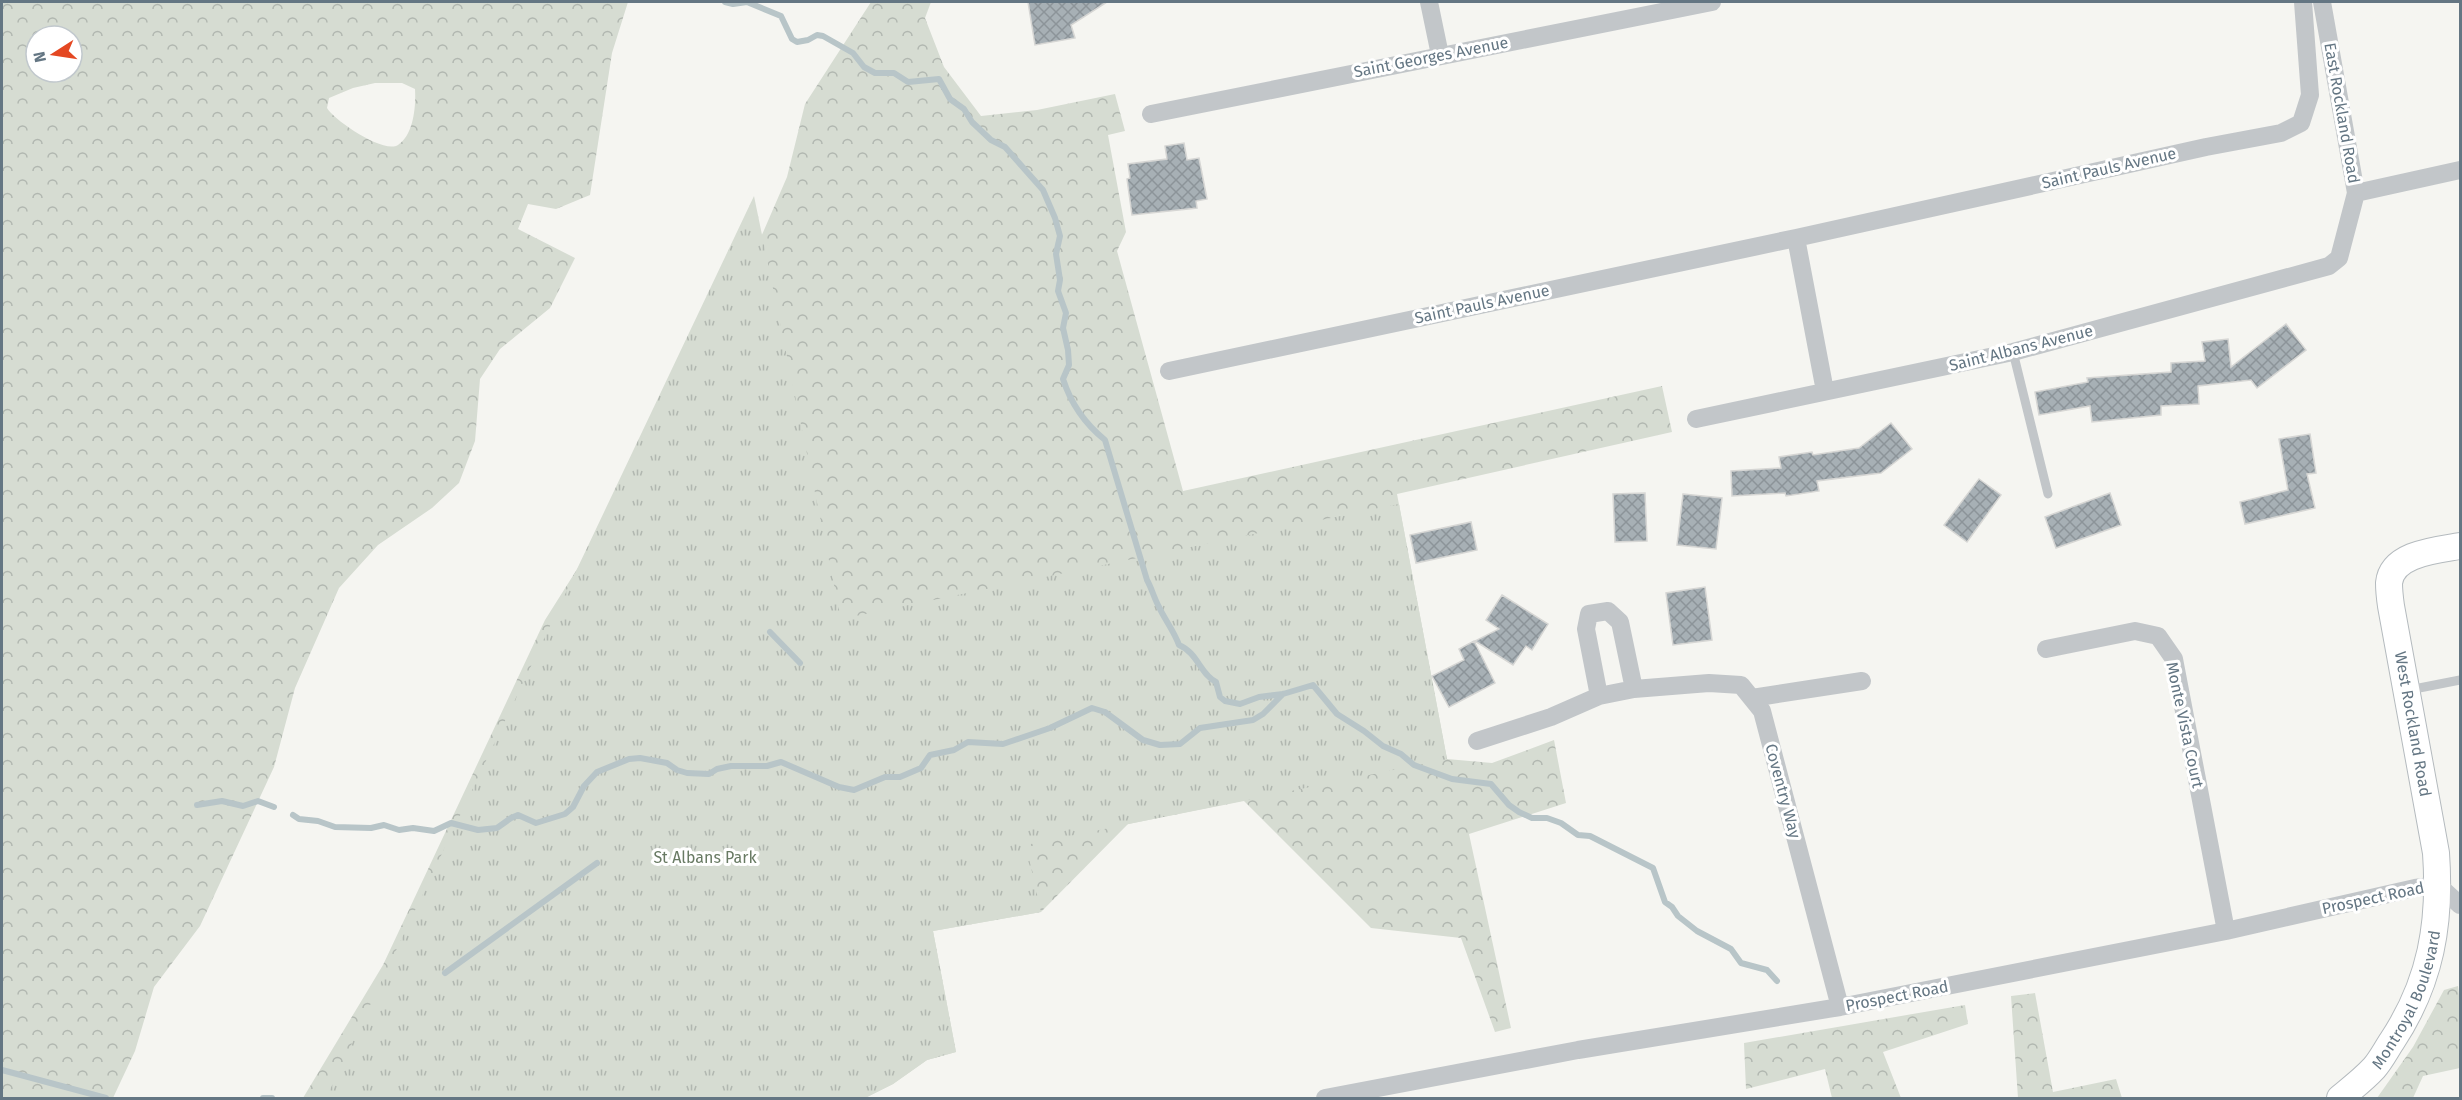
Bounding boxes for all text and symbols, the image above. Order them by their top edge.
north arrow [24,24,84,84]
street label: Saint Georges Avenue [1352,33,1510,81]
street label: East Rockland Road [2320,41,2364,185]
text: N [29,50,50,64]
street label: Saint Pauls Avenue [2040,143,2178,193]
street label: Saint Pauls Avenue [1413,280,1551,328]
street label: Saint Albans Avenue [1947,321,2095,375]
street label: West Rockland Road [2391,650,2435,798]
street label: Monte Vista Court [2162,660,2208,790]
street label: Coventry Way [1761,742,1805,840]
park label: St Albans Park [653,848,757,867]
street label: Prospect Road [2320,878,2426,918]
street label: Montroyal Boulevard [2367,929,2444,1073]
street label: Prospect Road [1844,977,1950,1015]

